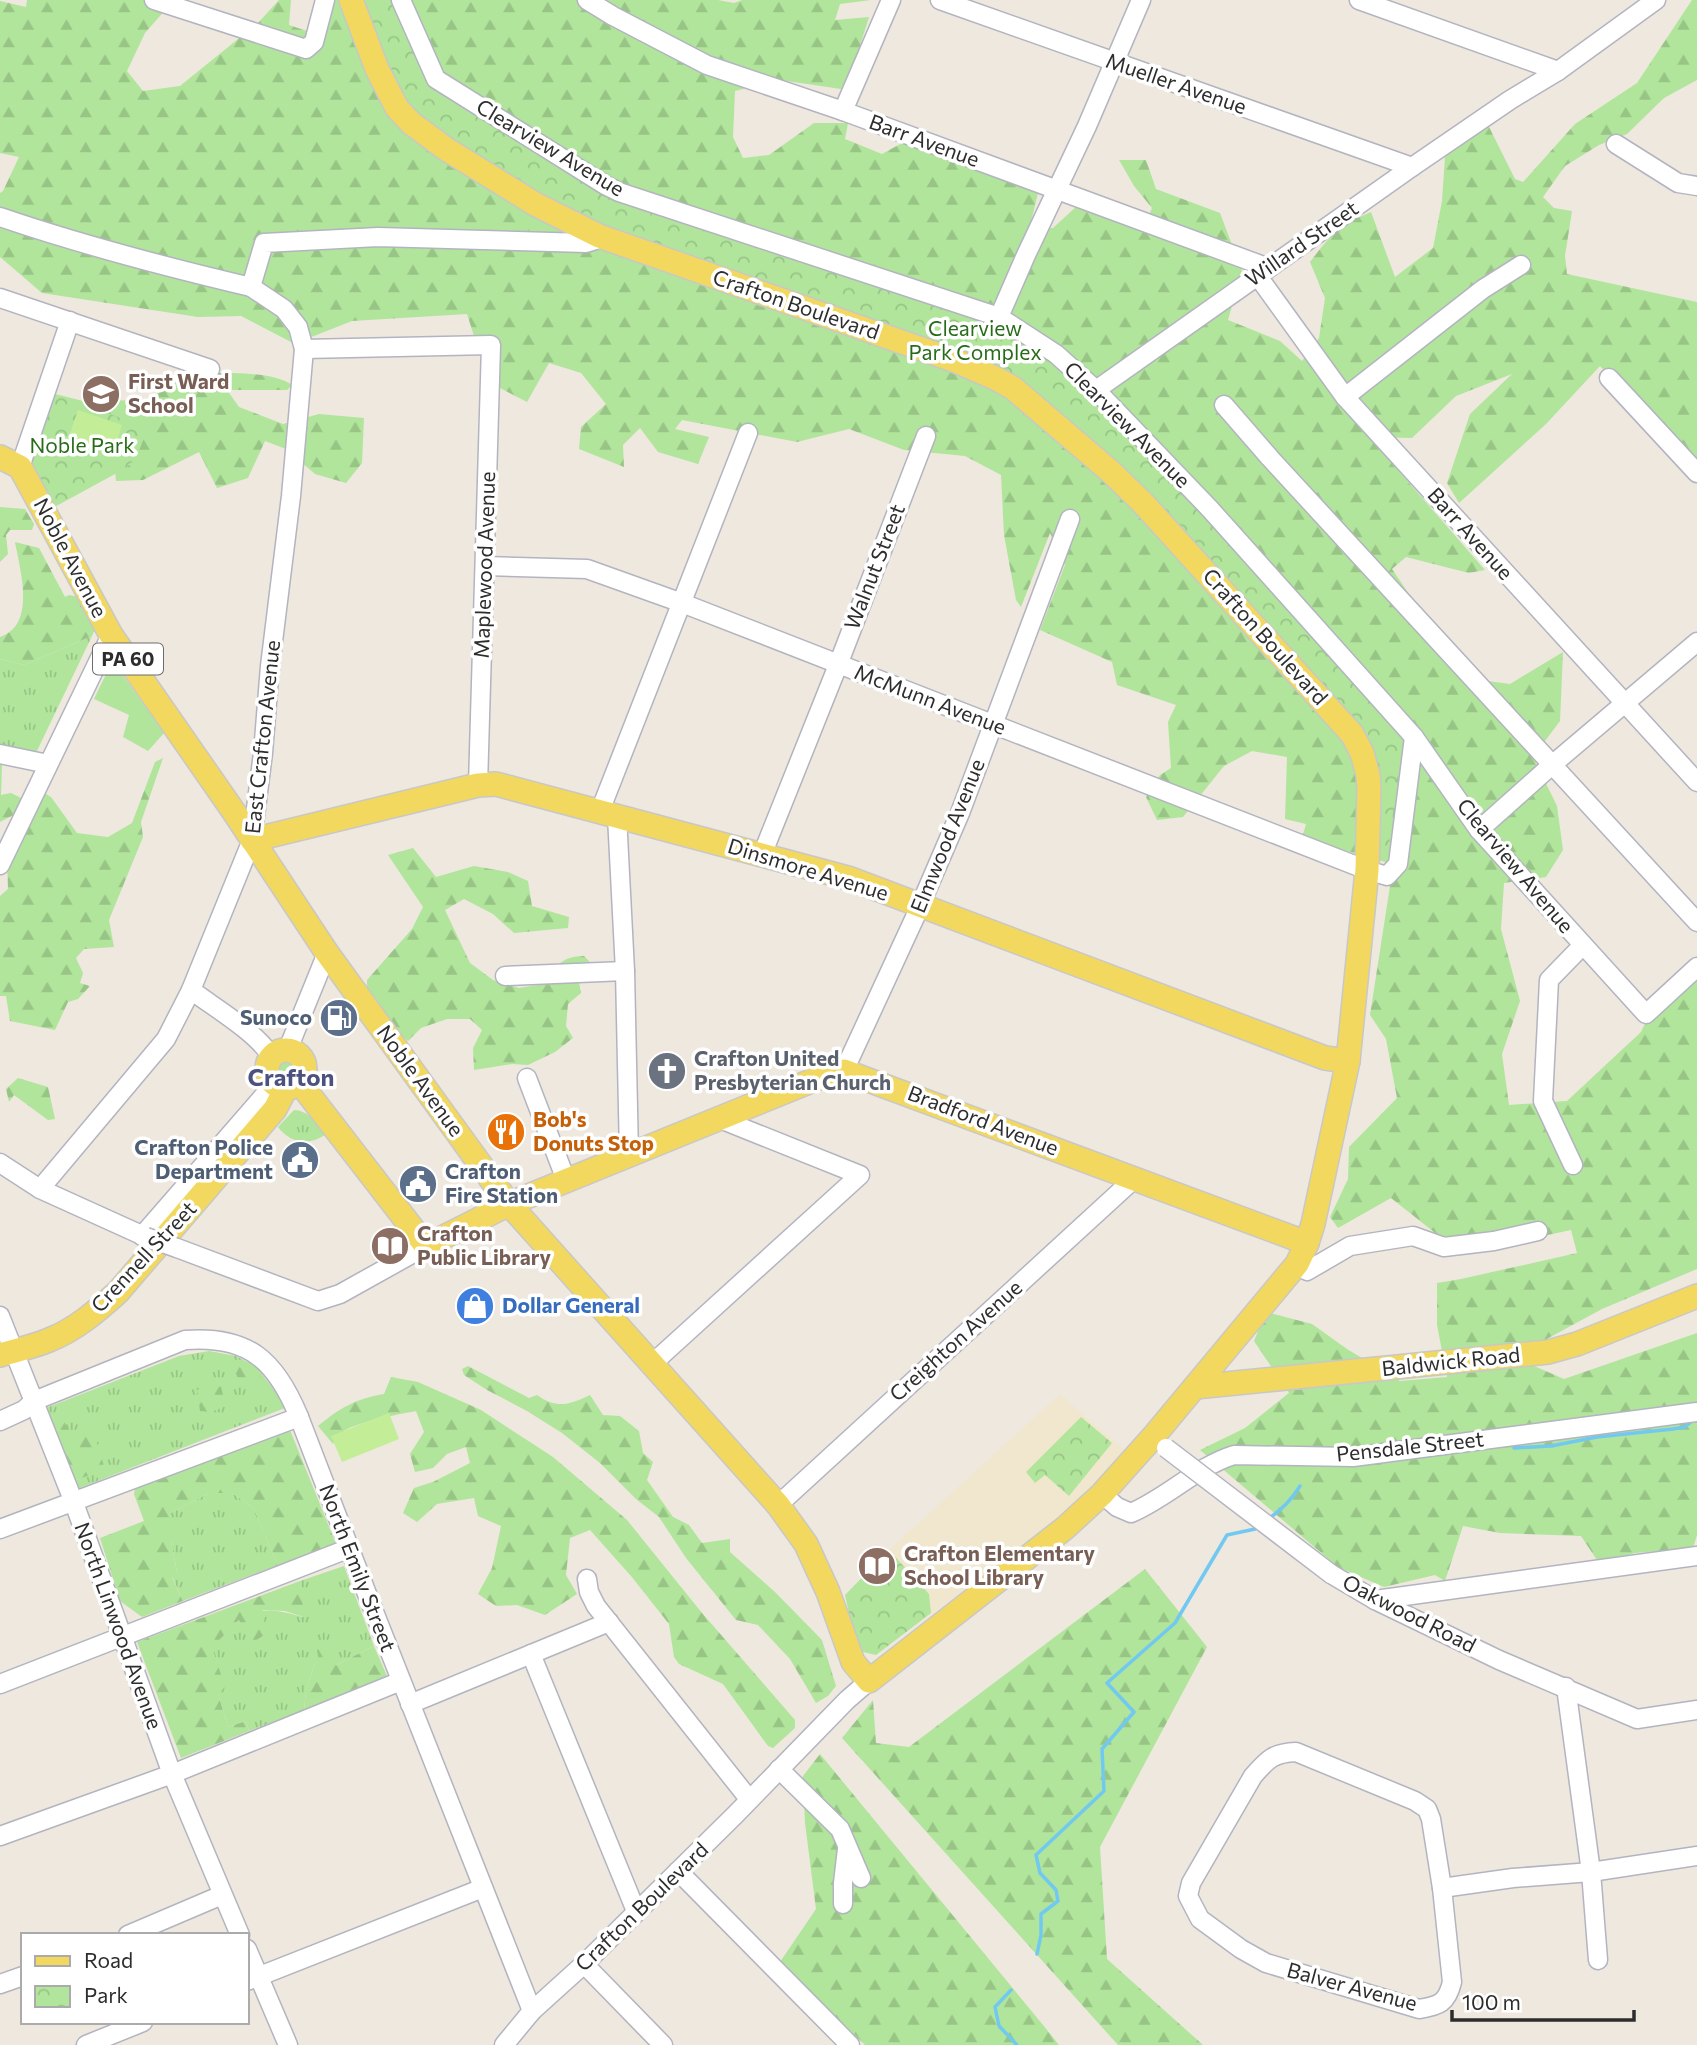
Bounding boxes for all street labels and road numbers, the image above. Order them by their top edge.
street label: Mueller Avenue [1103,47,1250,118]
street label: Clearview Avenue [472,93,629,201]
street label: Barr Avenue [866,108,983,171]
street label: Willard Street [1240,195,1362,291]
street label: Crafton Boulevard [710,263,883,344]
street label: Clearview Avenue [1060,356,1196,492]
street label: Maplewood Avenue [468,471,499,659]
street label: Barr Avenue [1423,482,1519,584]
street label: Noble Avenue [29,493,113,621]
street label: Walnut Street [838,500,909,633]
street label: Crafton Boulevard [1198,563,1334,709]
street label: East Crafton Avenue [239,639,284,835]
road number: PA 60 [93,644,163,674]
street label: McMunn Avenue [851,658,1010,739]
street label: Elmwood Avenue [904,755,989,916]
street label: Clearview Avenue [1453,793,1580,937]
street label: Dinsmore Avenue [725,832,892,905]
street label: Noble Avenue [373,1020,470,1141]
street label: Bradford Avenue [905,1079,1062,1160]
street label: Crennell Street [85,1195,201,1317]
street label: Creighton Avenue [884,1274,1026,1406]
street label: Baldwick Road [1380,1341,1521,1380]
street label: Pensdale Street [1335,1425,1485,1466]
street label: North Emily Street [315,1480,402,1655]
street label: North Linwood Avenue [70,1519,168,1732]
street label: Oakwood Road [1339,1568,1481,1657]
street label: Crafton Boulevard [569,1836,712,1976]
street label: Balver Avenue [1285,1956,1420,2015]

